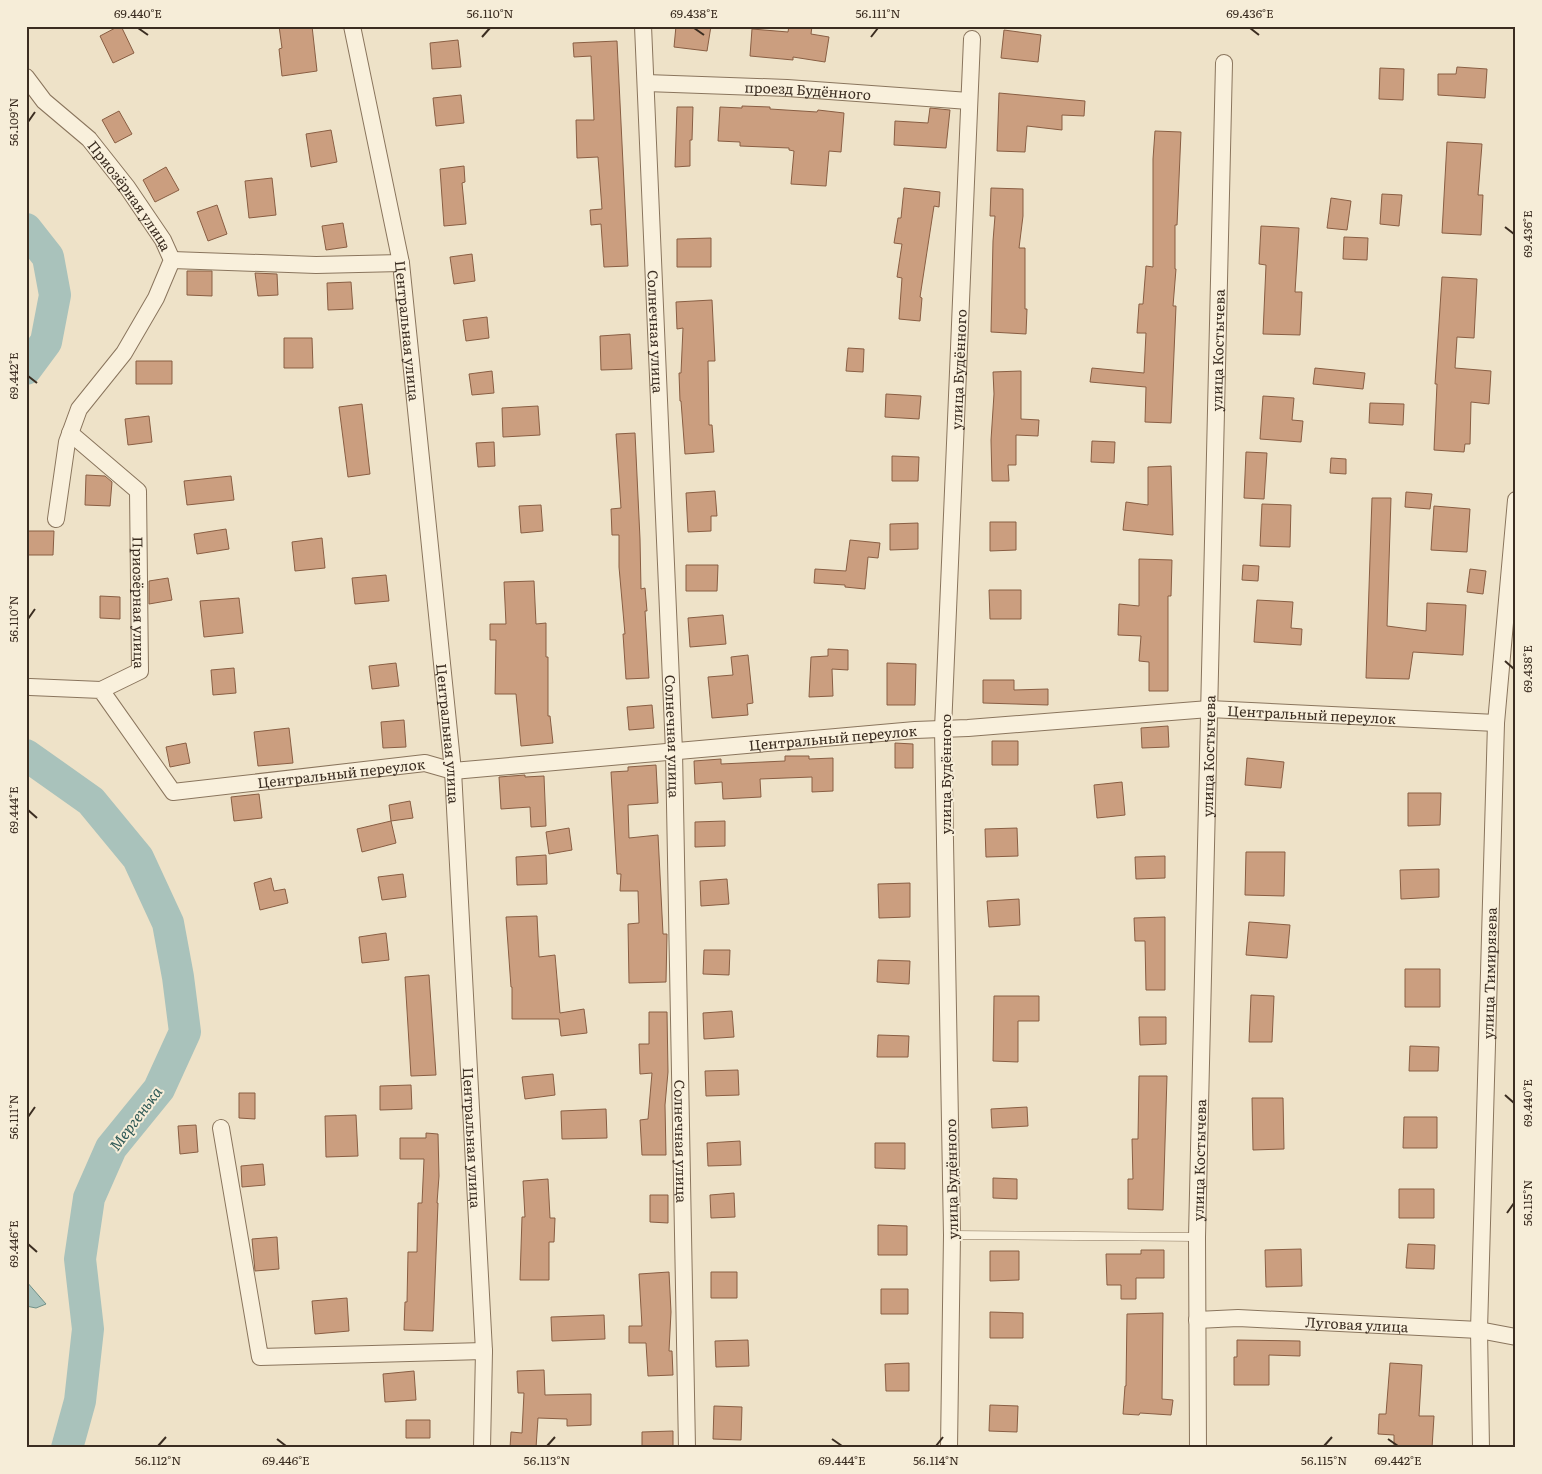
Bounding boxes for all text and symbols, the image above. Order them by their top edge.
text: 69.440°E [114,4,162,22]
text: 56.110°N [466,4,514,22]
text: 69.438°E [670,4,718,22]
text: 56.111°N [855,4,901,22]
text: 69.436°E [1226,4,1274,22]
street label: проезд Будённого [744,77,872,104]
text: 56.109°N [4,98,22,146]
street label: Приозёрная улица [84,136,177,255]
text: 69.436°E [1518,210,1536,258]
street label: Центральная улица [391,259,425,402]
street label: Солнечная улица [643,270,669,394]
street label: улица Костычева [1206,288,1229,412]
street label: улица Будённого [946,309,971,430]
text: 69.442°E [4,352,22,400]
street label: Приозёрная улица [129,536,150,669]
text: 56.110°N [4,595,22,643]
text: 69.438°E [1518,645,1536,693]
street label: Центральная улица [432,662,465,805]
street label: Солнечная улица [661,674,685,799]
street label: улица Костычева [1197,694,1219,817]
street label: Центральный переулок [1227,700,1397,728]
street label: улица Будённого [935,714,955,834]
street label: Центральный переулок [748,720,918,755]
street label: Центральный переулок [256,753,427,792]
text: 69.444°E [4,786,22,834]
street label: улица Тимирязева [1477,907,1501,1039]
street label: Центральная улица [459,1067,486,1209]
street label: Солнечная улица [670,1079,692,1204]
text: 69.440°E [1518,1079,1536,1127]
water label: Мергенька [103,1081,167,1155]
text: 56.111°N [4,1094,22,1140]
street label: улица Костычева [1187,1098,1210,1221]
street label: улица Будённого [940,1119,962,1239]
text: 56.115°N [1518,1180,1536,1226]
text: 69.446°E [4,1220,22,1268]
street label: Луговая улица [1305,1311,1409,1336]
text: 56.112°N [135,1451,181,1469]
text: 69.446°E [262,1451,310,1469]
text: 56.113°N [524,1451,570,1469]
text: 69.444°E [818,1451,866,1469]
text: 56.114°N [913,1451,959,1469]
text: 56.115°N [1301,1451,1347,1469]
text: 69.442°E [1374,1451,1422,1469]

